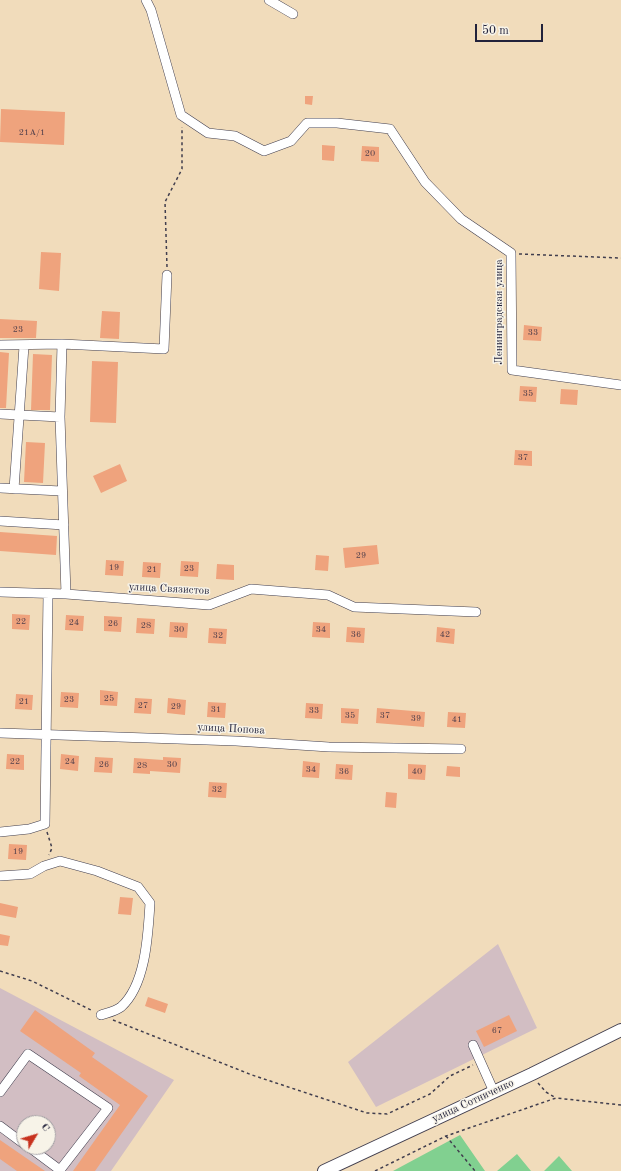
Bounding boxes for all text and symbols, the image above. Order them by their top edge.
scale bar [477,16,545,42]
text: 50 m [482,25,509,37]
house number: 21А/1 [19,128,45,138]
house number: 20 [365,149,375,159]
street label: Ленинградская улица [492,259,506,365]
house number: 23 [13,325,23,335]
house number: 33 [528,328,538,338]
house number: 35 [523,389,533,399]
house number: 37 [518,453,528,463]
house number: 29 [356,551,366,561]
house number: 19 [109,563,119,573]
house number: 23 [184,564,194,574]
house number: 21 [147,565,157,575]
street label: улица Связистов [128,580,210,598]
house number: 22 [16,617,26,627]
house number: 24 [69,618,79,628]
house number: 26 [108,619,118,629]
house number: 28 [141,621,151,631]
house number: 30 [174,625,184,635]
house number: 34 [316,625,326,635]
house number: 36 [351,630,361,640]
house number: 42 [440,630,450,640]
house number: 32 [213,631,223,641]
house number: 25 [104,694,114,704]
house number: 23 [64,695,74,705]
house number: 21 [19,697,29,707]
house number: 27 [138,701,148,711]
house number: 29 [171,702,181,712]
house number: 31 [211,705,221,715]
house number: 33 [309,706,319,716]
house number: 35 [345,711,355,721]
house number: 37 [380,711,390,721]
house number: 39 [411,714,421,724]
house number: 41 [452,715,462,725]
street label: улица Попова [197,721,265,737]
house number: 22 [10,757,20,767]
house number: 24 [65,757,75,767]
house number: 26 [99,760,109,770]
house number: 30 [167,760,177,770]
house number: 28 [137,761,147,771]
house number: 34 [306,765,316,775]
house number: 36 [339,767,349,777]
house number: 40 [412,767,422,777]
house number: 32 [212,785,222,795]
house number: 19 [13,847,23,857]
house number: 67 [492,1026,502,1036]
street label: улица Сотниченко [430,1076,516,1126]
north arrow [16,1115,56,1155]
text: С [38,1122,52,1134]

